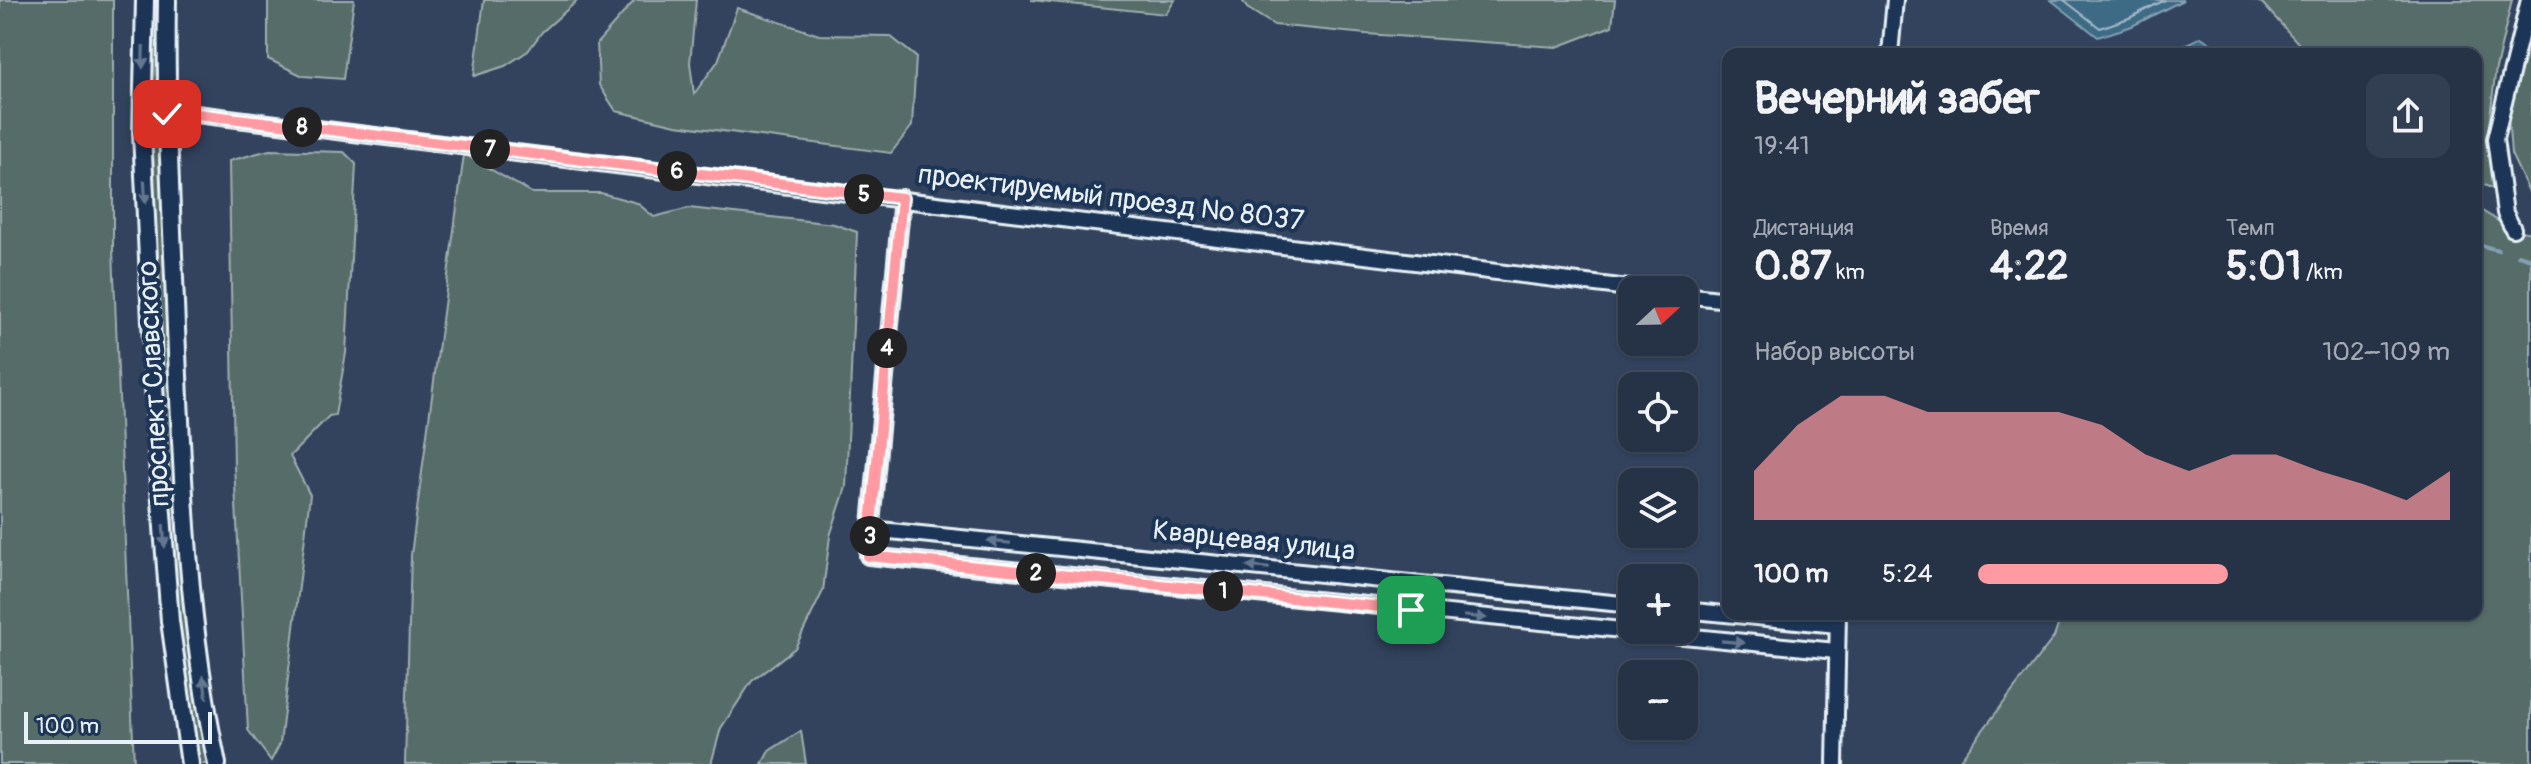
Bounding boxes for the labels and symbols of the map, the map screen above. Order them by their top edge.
one-way arrow [137,45,150,70]
pin [133,80,201,148]
pin: 8 [282,107,322,147]
pin: 7 [470,129,510,169]
pin: 6 [657,151,697,191]
street label: проектируемый проезд № 8037 [916,157,1306,239]
pin: 5 [844,174,884,214]
one-way arrow [139,180,152,205]
street label: проспект Славского [130,260,178,508]
north arrow [1618,276,1698,356]
pin: 4 [867,328,907,368]
street label: Кварцевая улица [1151,513,1357,569]
pin: 3 [850,516,890,556]
one-way arrow [158,524,171,549]
one-way arrow [986,535,1011,548]
pin: 2 [1016,553,1056,593]
one-way arrow [1245,561,1270,574]
pin: 1 [1203,571,1243,611]
pin [1377,576,1445,644]
one-way arrow [1463,610,1488,623]
one-way arrow [1721,636,1746,649]
one-way arrow [198,674,211,699]
scale bar [24,708,212,744]

